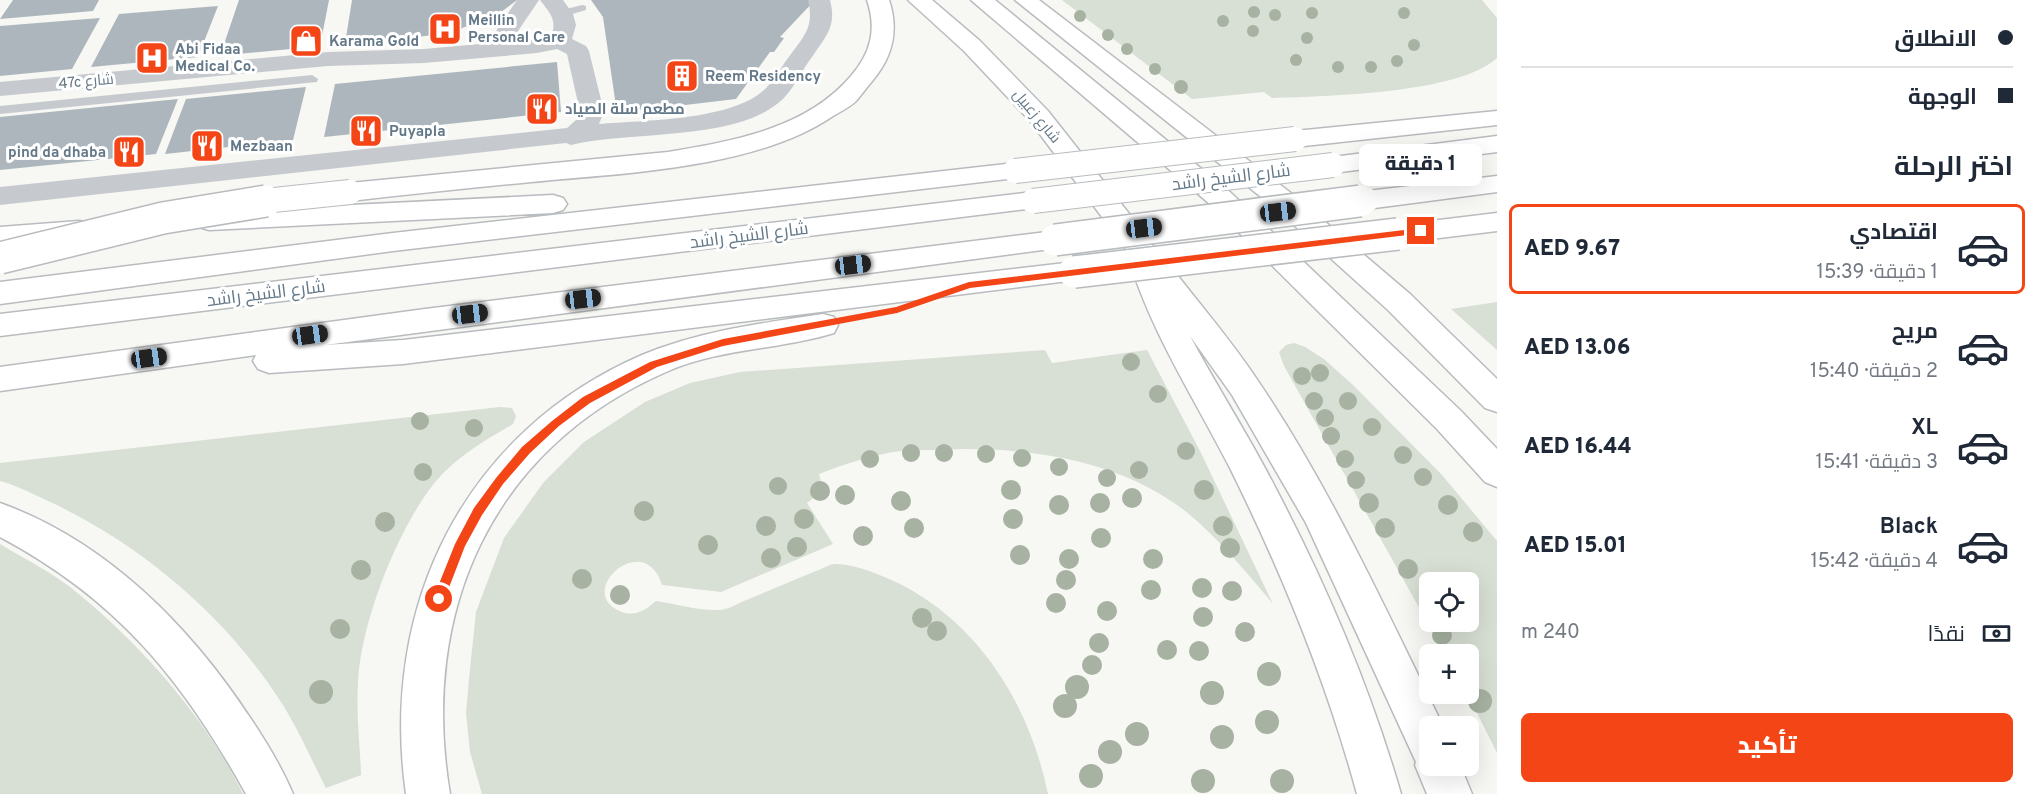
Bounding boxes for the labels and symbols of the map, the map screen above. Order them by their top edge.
hospital icon: Meillin Personal Care [427,11,463,47]
place label: Meillin Personal Care [468,12,565,48]
shop icon: Karama Gold [288,23,324,59]
place label: Karama Gold [329,33,419,52]
hospital icon: Abi Fidaa Medical Co. [134,40,170,76]
place label: Abi Fidaa Medical Co. [175,41,255,77]
building icon: Reem Residency [664,58,700,94]
place label: Reem Residency [705,68,822,87]
street label: 47c شارع [58,71,115,94]
street label: شارع زعبيل [1008,86,1064,148]
restaurant icon: مطعم سلة الصياد [524,91,560,127]
place label: مطعم سلة الصياد [565,101,685,120]
restaurant icon: Puyapla [348,113,384,149]
place label: Puyapla [389,123,446,142]
restaurant icon: Mezbaan [189,128,225,164]
restaurant icon: pind da dhaba [111,134,147,170]
place label: Mezbaan [230,138,293,157]
place label: pind da dhaba [8,144,106,163]
callout: 1 دقيقة [1360,144,1482,186]
street label: شارع الشيخ راشد [1171,160,1292,197]
car [1259,201,1297,223]
car [1125,217,1163,239]
route end [1407,217,1434,244]
street label: شارع الشيخ راشد [689,218,810,255]
car [834,254,872,276]
street label: شارع الشيخ راشد [206,276,327,313]
car [564,288,602,310]
car [451,303,489,325]
car [291,324,329,346]
car [130,347,168,369]
route start [425,585,452,612]

